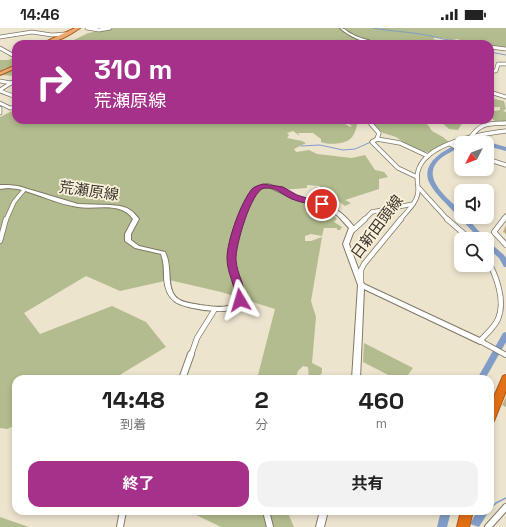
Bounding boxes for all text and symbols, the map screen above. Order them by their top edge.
text: 14:46 [20,5,60,24]
text: 310 m [94,51,172,87]
icon: right [28,56,80,108]
text: 荒瀬原線 [94,89,166,112]
north arrow [454,136,494,176]
map controls [454,136,494,272]
street label: 荒瀬原線 [58,177,120,204]
button: sound [454,184,494,224]
pin [305,187,339,221]
street label: 日新田頭線 [346,191,407,262]
icon: arrive [311,193,333,215]
button: search [454,232,494,272]
position arrow [219,279,261,321]
text: 14:48 [102,384,165,415]
text: 2 [255,384,269,415]
text: 460 [359,385,404,416]
text: m [376,415,387,432]
text: 到着 [120,416,146,433]
text: 分 [255,416,268,433]
button: 終了 [28,461,249,507]
button: 共有 [257,461,478,507]

